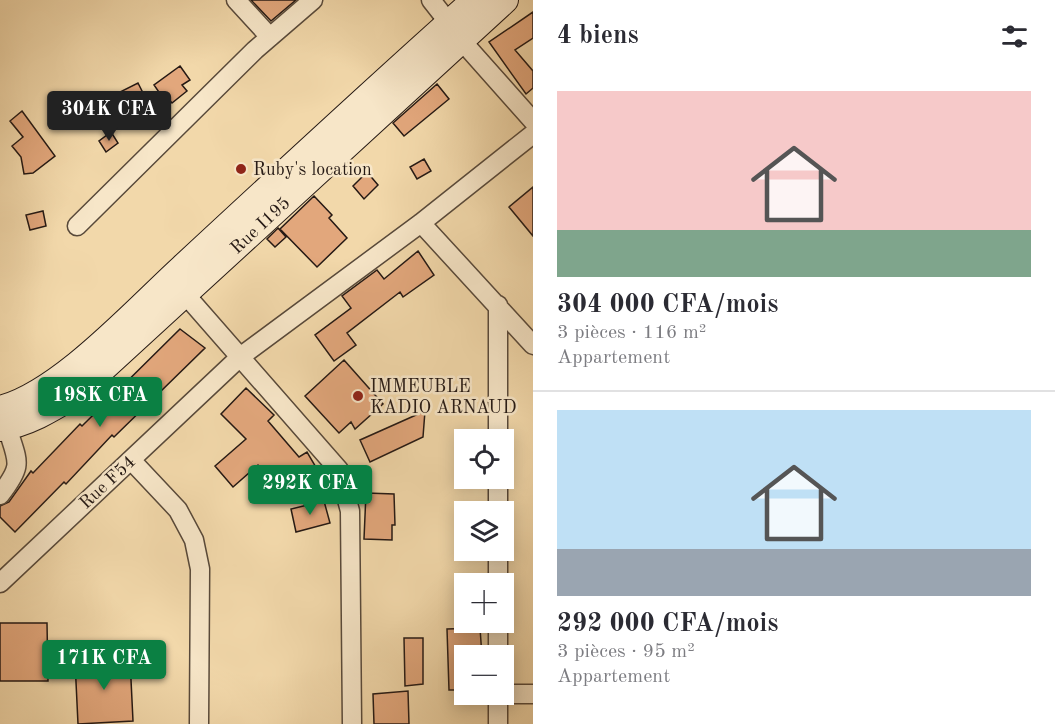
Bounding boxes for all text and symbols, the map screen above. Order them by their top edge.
icon: filters [998,20,1031,53]
text: 4 biens [557,23,639,49]
pin: 304K CFA [47,91,171,142]
text: 304K CFA [61,100,157,120]
icon: home [740,130,848,238]
place label: Ruby's location [253,161,372,179]
marker: Ruby's location [234,162,248,176]
street label: Rue I195 [227,194,294,258]
text: 304 000 CFA/mois [557,292,778,318]
text: 3 pièces · 116 m² [557,323,706,343]
text: Appartement [557,348,670,368]
pin: 198K CFA [38,377,162,428]
place label: IMMEUBLE KADIO ARNAUD [370,378,516,417]
text: 198K CFA [52,386,148,406]
marker: IMMEUBLE KADIO ARNAUD [351,389,365,403]
map controls [454,429,514,705]
button: locate [454,429,514,489]
icon: home [740,449,848,557]
street label: Rue F54 [76,453,139,513]
pin: 292K CFA [248,465,372,516]
text: 292K CFA [262,474,358,494]
button: layers [454,501,514,561]
button: + [454,573,514,633]
text: 292 000 CFA/mois [557,611,778,637]
pin: 171K CFA [42,640,166,691]
text: 3 pièces · 95 m² [557,642,695,662]
button: − [454,645,514,705]
text: 171K CFA [56,649,152,669]
text: Appartement [557,667,670,687]

